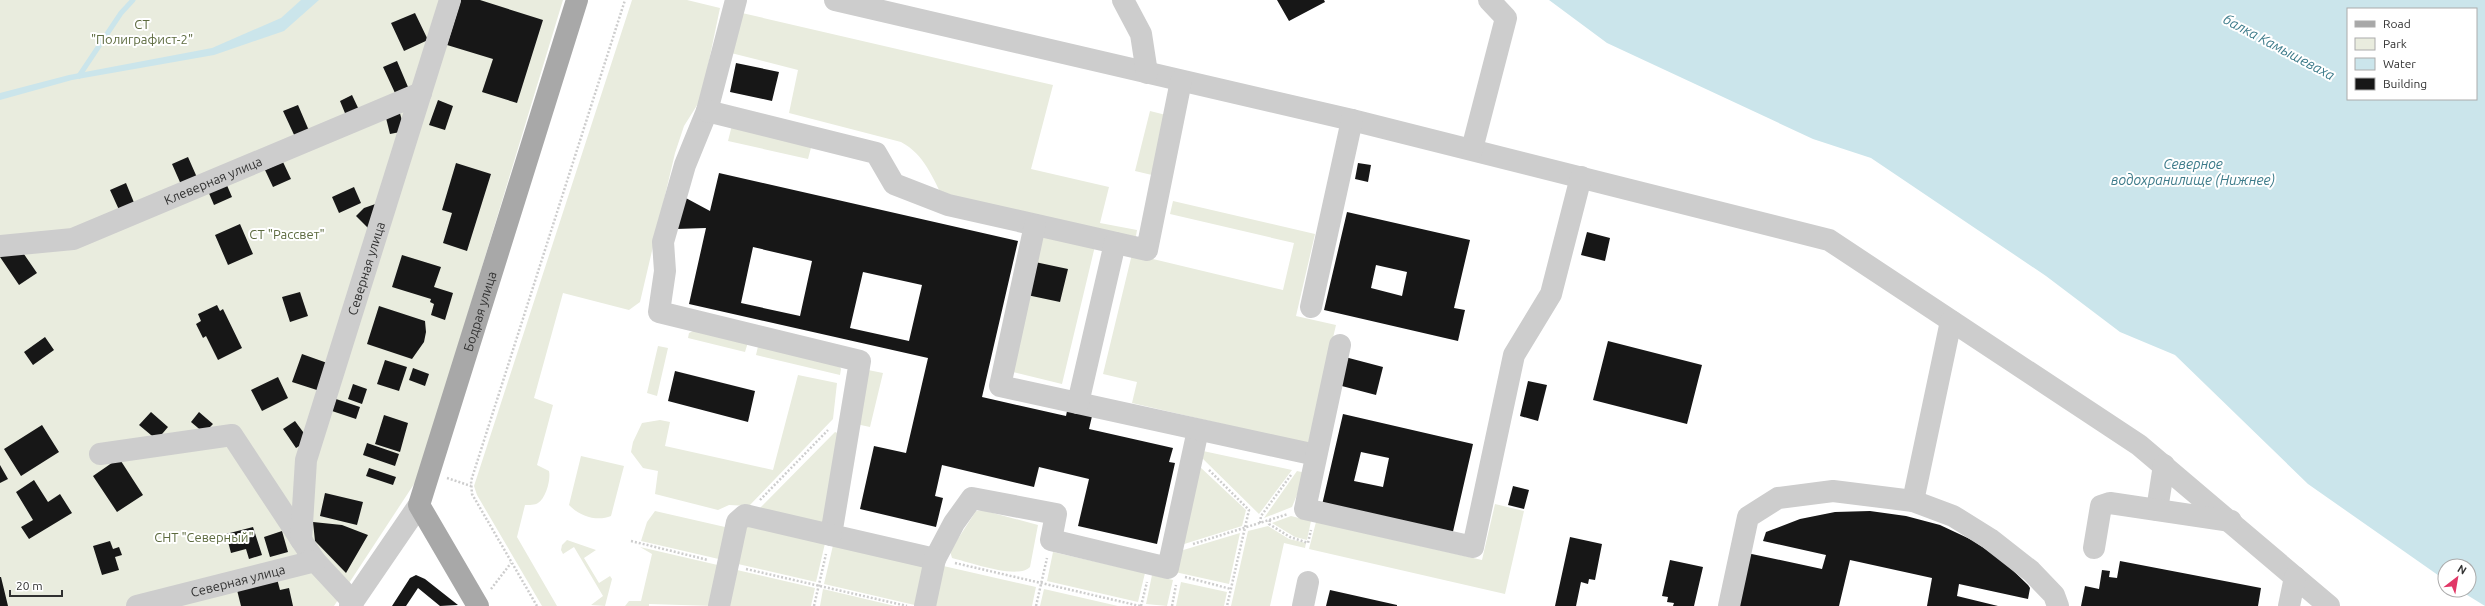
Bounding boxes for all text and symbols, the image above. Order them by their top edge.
legend [2347,8,2477,100]
water label: балка Камышеваха [2221,11,2338,83]
park label: СТ "Полиграфист-2" [91,17,193,46]
text: Road [2383,17,2411,30]
text: Park [2383,37,2407,50]
text: Water [2383,57,2416,70]
text: Building [2383,77,2427,90]
street label: Клеверная улица [162,154,264,207]
water label: Северное водохранилище (Нижнее) [2111,156,2275,188]
street label: Северная улица [345,220,387,317]
park label: СТ "Рассвет" [249,227,325,241]
street label: Бодрая улица [461,269,499,353]
park label: СНТ "Северный" [154,530,254,544]
north arrow [2437,558,2477,598]
street label: Северная улица [189,562,287,599]
text: N [2456,562,2469,577]
scale bar [10,572,62,598]
text: 20 m [16,579,43,592]

